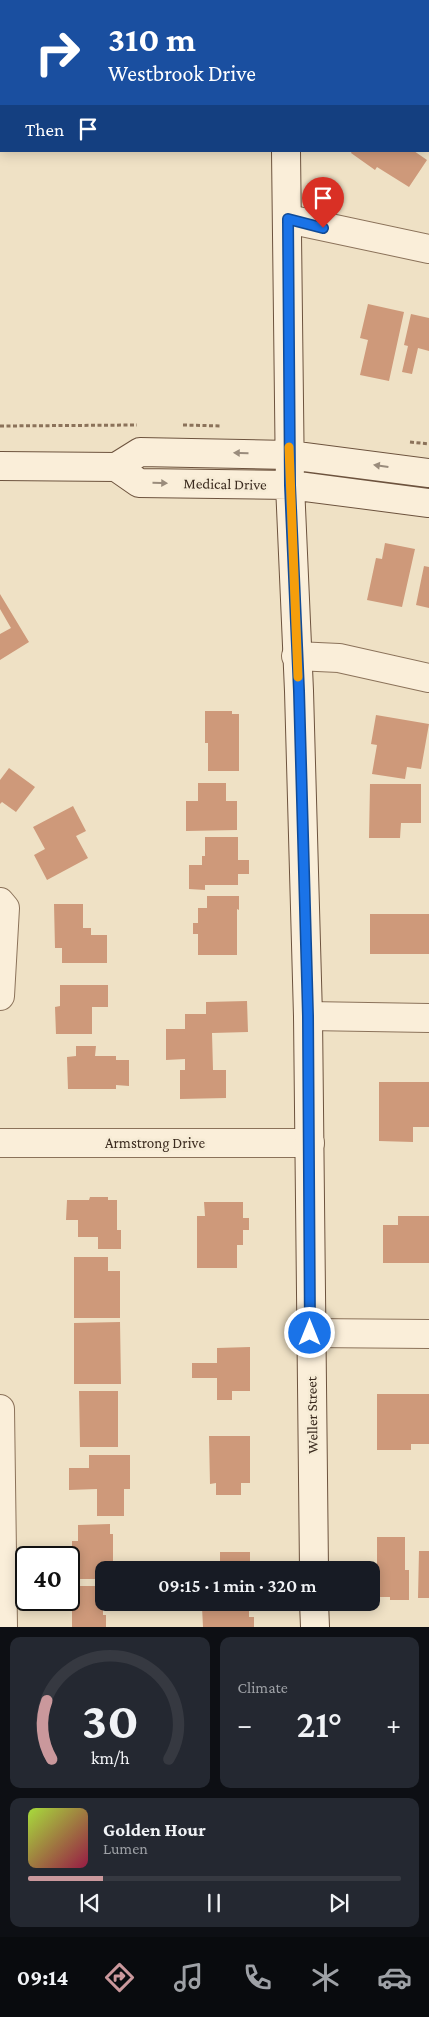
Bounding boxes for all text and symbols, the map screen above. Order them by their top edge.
icon: right [25,20,90,85]
text: 310 m [108,20,196,59]
text: Westbrook Drive [108,61,256,86]
icon: arrive [74,115,102,143]
text: Then [25,119,64,140]
pin [302,177,344,228]
icon: arrive [309,184,337,212]
one-way arrow [233,449,249,457]
one-way arrow [372,462,388,470]
street label: Medical Drive [183,475,267,493]
one-way arrow [152,479,168,487]
street label: Armstrong Drive [105,1135,205,1152]
position arrow [283,1306,335,1358]
street label: Weller Street [303,1375,321,1454]
speed limit sign: 40 [15,1546,80,1611]
text: 09:15 · 1 min · 320 m [158,1575,317,1596]
text: Climate [238,1679,288,1696]
text: 30 [81,1691,138,1749]
text: 21° [296,1703,342,1745]
text: − [238,1709,252,1740]
text: + [386,1709,401,1740]
text: km/h [90,1748,129,1768]
text: Golden Hour [103,1819,206,1840]
text: Lumen [103,1840,148,1857]
icon: previous [76,1889,104,1917]
icon: pause [200,1889,228,1917]
icon: next [325,1889,353,1917]
icon: directions [102,1960,137,1995]
icon: music [171,1960,206,1995]
icon: phone [240,1960,275,1995]
icon: climate [308,1960,343,1995]
icon: car [377,1960,412,1995]
text: 09:14 [17,1965,68,1990]

